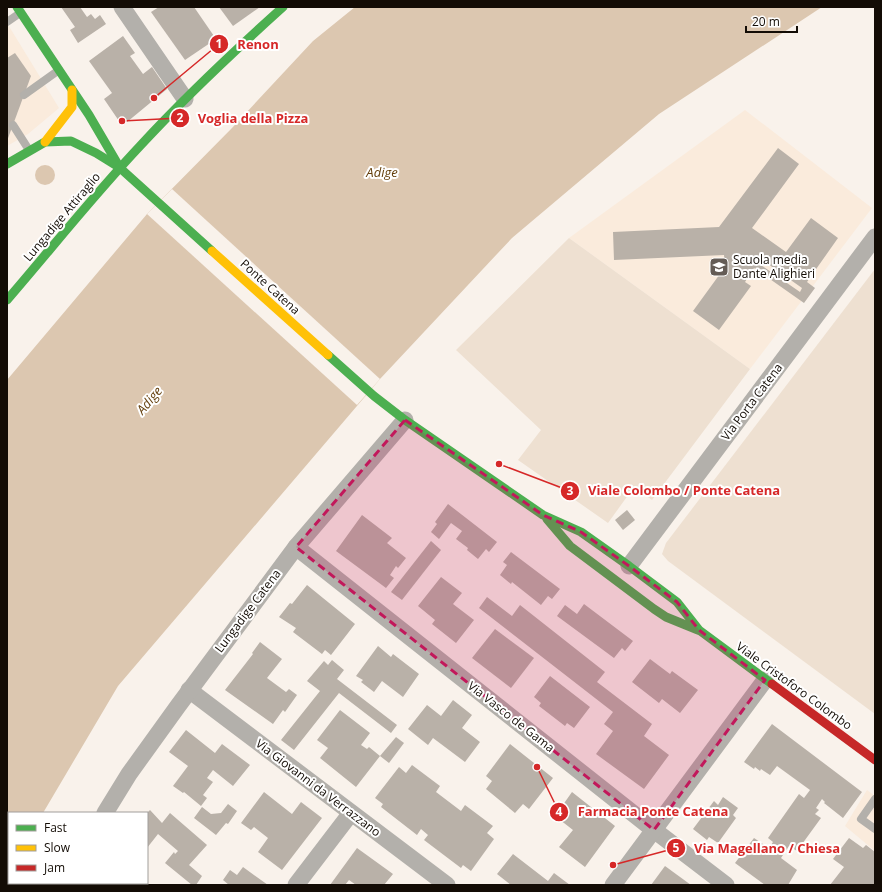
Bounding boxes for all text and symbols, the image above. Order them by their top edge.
scale bar [746,8,797,34]
text: 20 m [752,13,780,30]
callout: Renon [209,32,286,57]
text: 1 [216,35,222,52]
text: Renon [237,35,279,53]
callout: Voglia della Pizza [170,106,317,131]
text: 2 [177,109,184,126]
text: Voglia della Pizza [198,109,308,127]
water label: Adige [365,163,398,181]
street label: Lungadige Attiraglio [19,169,104,265]
place label: Scuola media Dante Alighieri [733,251,815,282]
street label: Ponte Catena [237,255,304,318]
school or university icon: Scuola media Dante Alighieri [708,256,730,278]
street label: Via Porta Catena [717,360,786,444]
water label: Adige [131,382,166,419]
callout: Viale Colombo / Ponte Catena [560,478,788,503]
text: Viale Colombo / Ponte Catena [588,481,780,499]
text: 3 [567,482,574,499]
street label: Lungadige Catena [211,566,285,656]
street label: Viale Cristoforo Colombo [733,638,856,734]
street label: Via Vasco de Gama [464,677,558,756]
street label: Via Giovanni da Verrazzano [252,735,384,840]
callout: Farmacia Ponte Catena [549,799,736,824]
text: Farmacia Ponte Catena [578,802,728,820]
text: 4 [556,803,563,820]
legend [8,812,148,884]
text: Fast [44,819,67,836]
callout: Via Magellano / Chiesa [666,836,849,861]
text: Slow [44,839,71,856]
text: 5 [673,839,680,856]
text: Via Magellano / Chiesa [694,839,840,857]
text: Jam [43,859,65,876]

